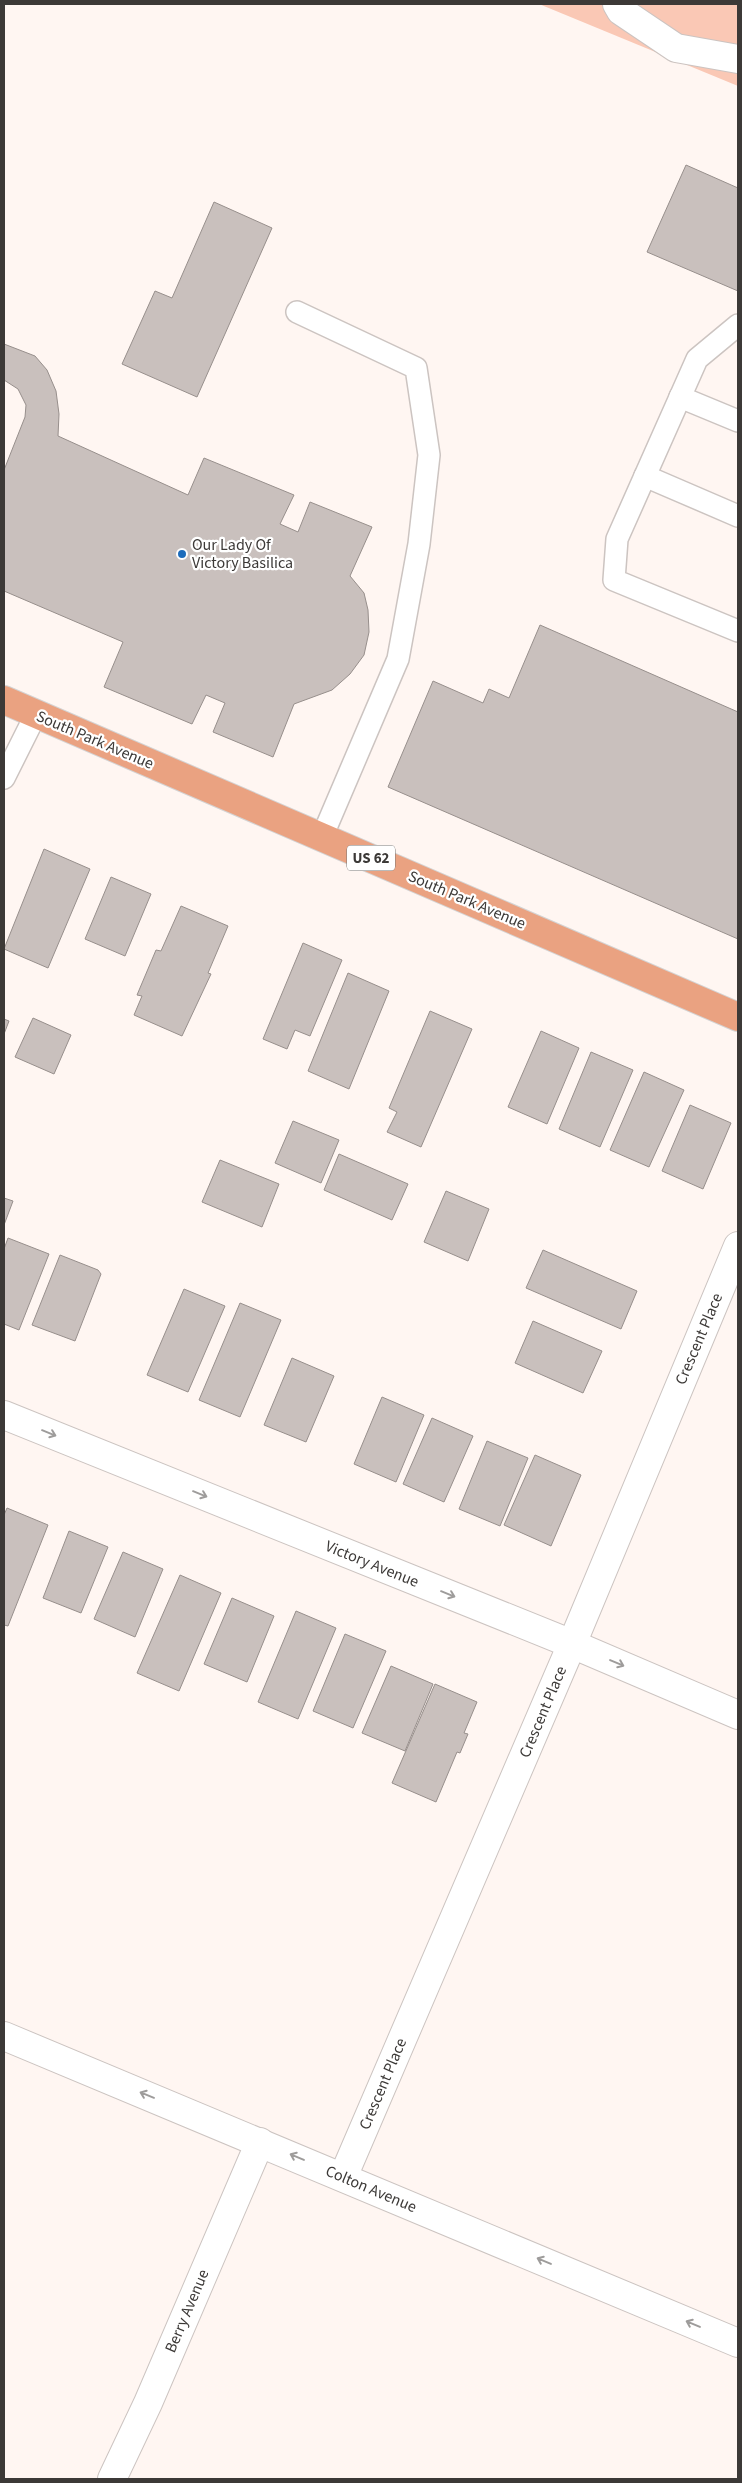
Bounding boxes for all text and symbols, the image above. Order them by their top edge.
place label: Our Lady Of Victory Basilica [192,534,293,574]
marker: Our Lady Of Victory Basilica [176,548,188,560]
street label: South Park Avenue [33,705,157,775]
road number: US 62 [347,846,395,870]
street label: South Park Avenue [405,865,529,935]
street label: Crescent Place [670,1290,728,1388]
one-way arrow [41,1429,56,1438]
one-way arrow [192,1490,207,1499]
street label: Victory Avenue [322,1535,422,1593]
one-way arrow [440,1590,455,1600]
one-way arrow [609,1660,624,1669]
street label: Crescent Place [514,1663,572,1761]
street label: Crescent Place [354,2035,412,2133]
one-way arrow [140,2090,155,2100]
one-way arrow [290,2152,305,2162]
street label: Colton Avenue [322,2160,420,2218]
one-way arrow [537,2256,552,2266]
street label: Berry Avenue [160,2266,215,2356]
one-way arrow [686,2319,701,2329]

